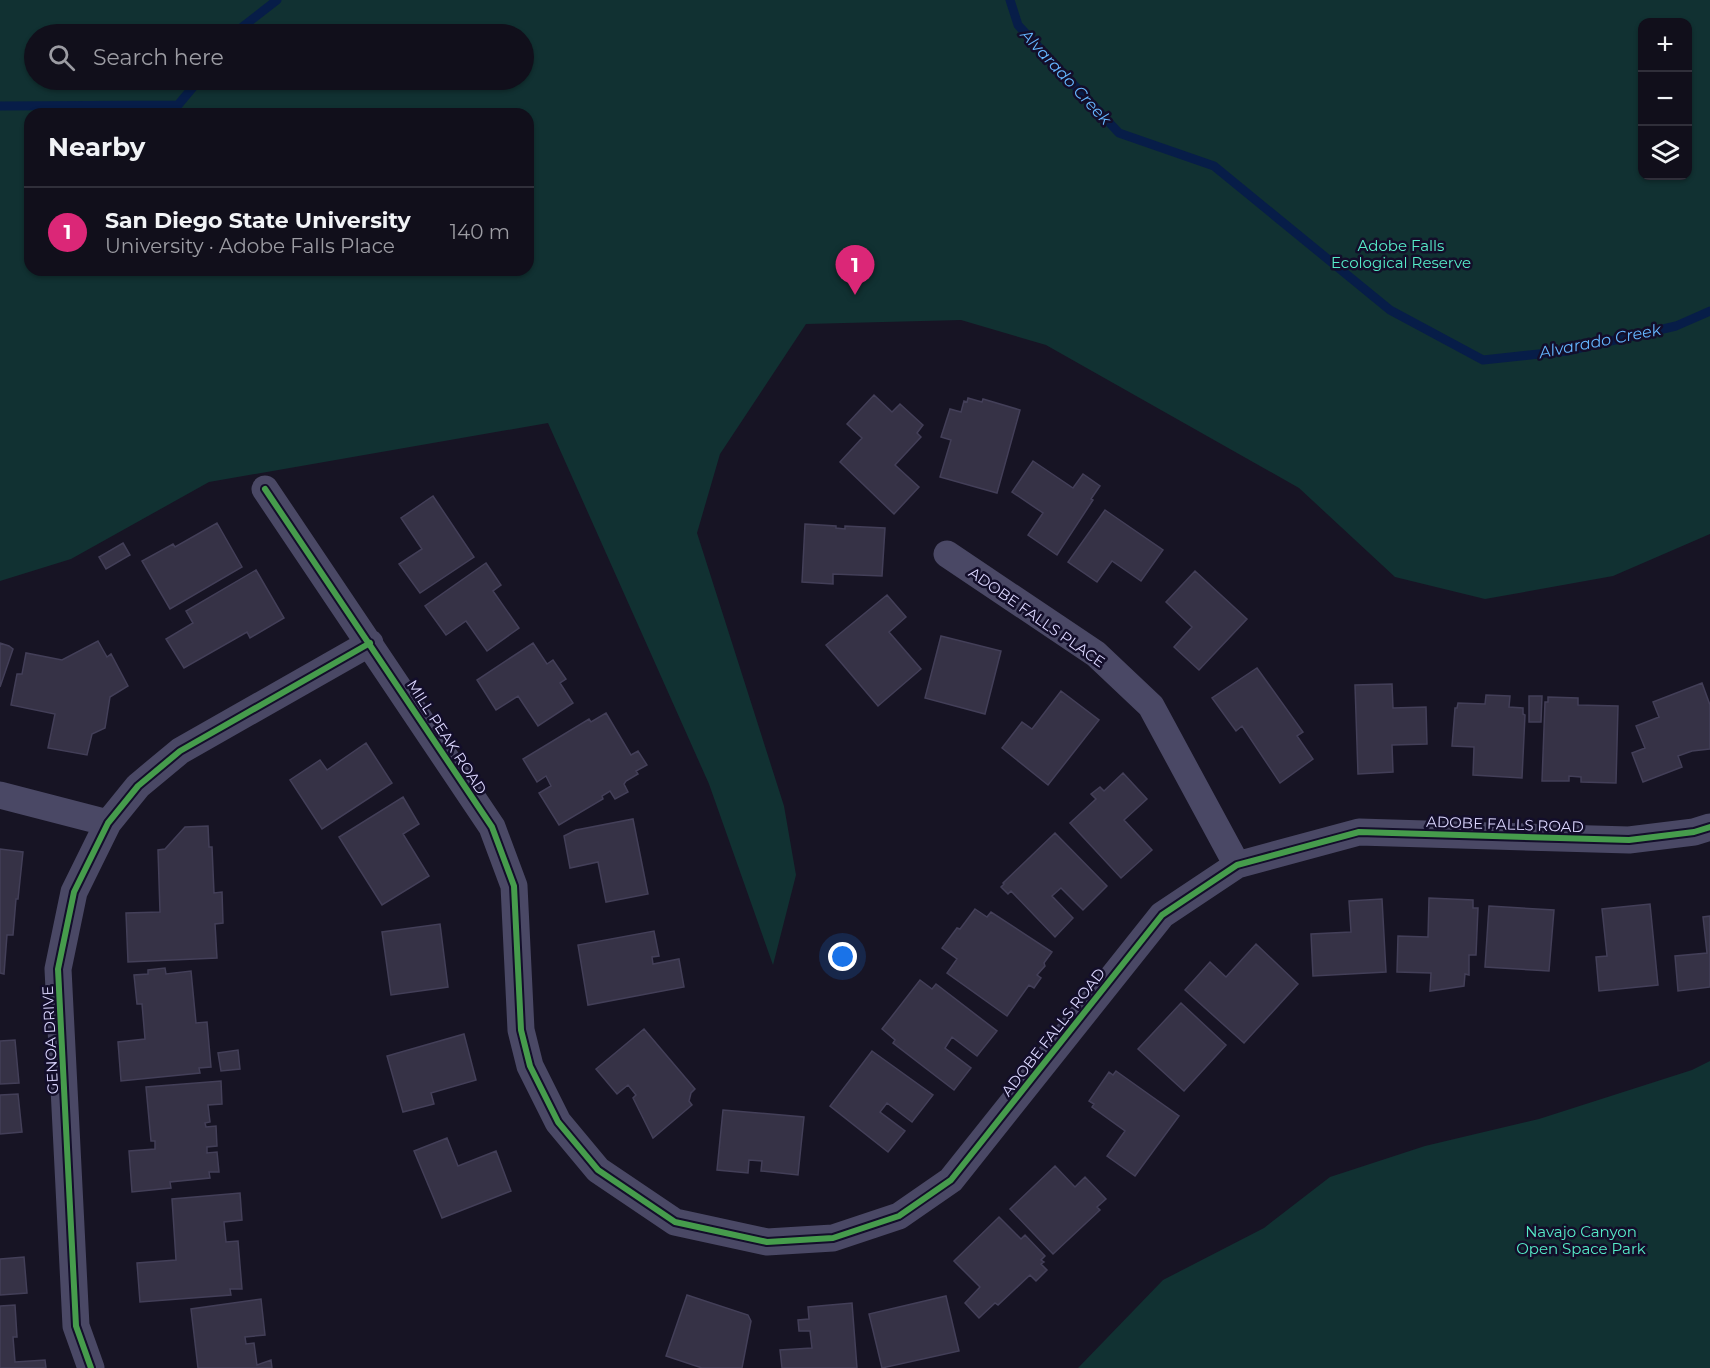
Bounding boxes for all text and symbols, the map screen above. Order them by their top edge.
map controls [1638,18,1692,180]
button: + [1638,18,1692,72]
search box [24,24,534,90]
water label: Alvarado Creek [1016,25,1116,130]
icon: search [45,41,78,74]
text: Search here [93,44,224,71]
button: − [1638,72,1692,126]
button: layers [1638,126,1692,180]
text: Nearby [48,131,145,163]
text: San Diego State University [105,207,411,234]
text: 1 [64,220,71,244]
text: 140 m [450,220,510,244]
text: University · Adobe Falls Place [105,234,395,258]
park label: Adobe Falls Ecological Reserve [1331,236,1471,272]
pin: 1 [836,246,874,295]
water label: Alvarado Creek [1536,320,1664,362]
street label: ADOBE FALLS PLACE [965,563,1109,671]
street label: MILL PEAK ROAD [403,676,491,798]
street label: ADOBE FALLS ROAD [1426,812,1584,836]
your location [828,942,857,971]
street label: ADOBE FALLS ROAD [997,964,1109,1100]
street label: GENOA DRIVE [38,985,62,1095]
park label: Navajo Canyon Open Space Park [1516,1222,1646,1258]

